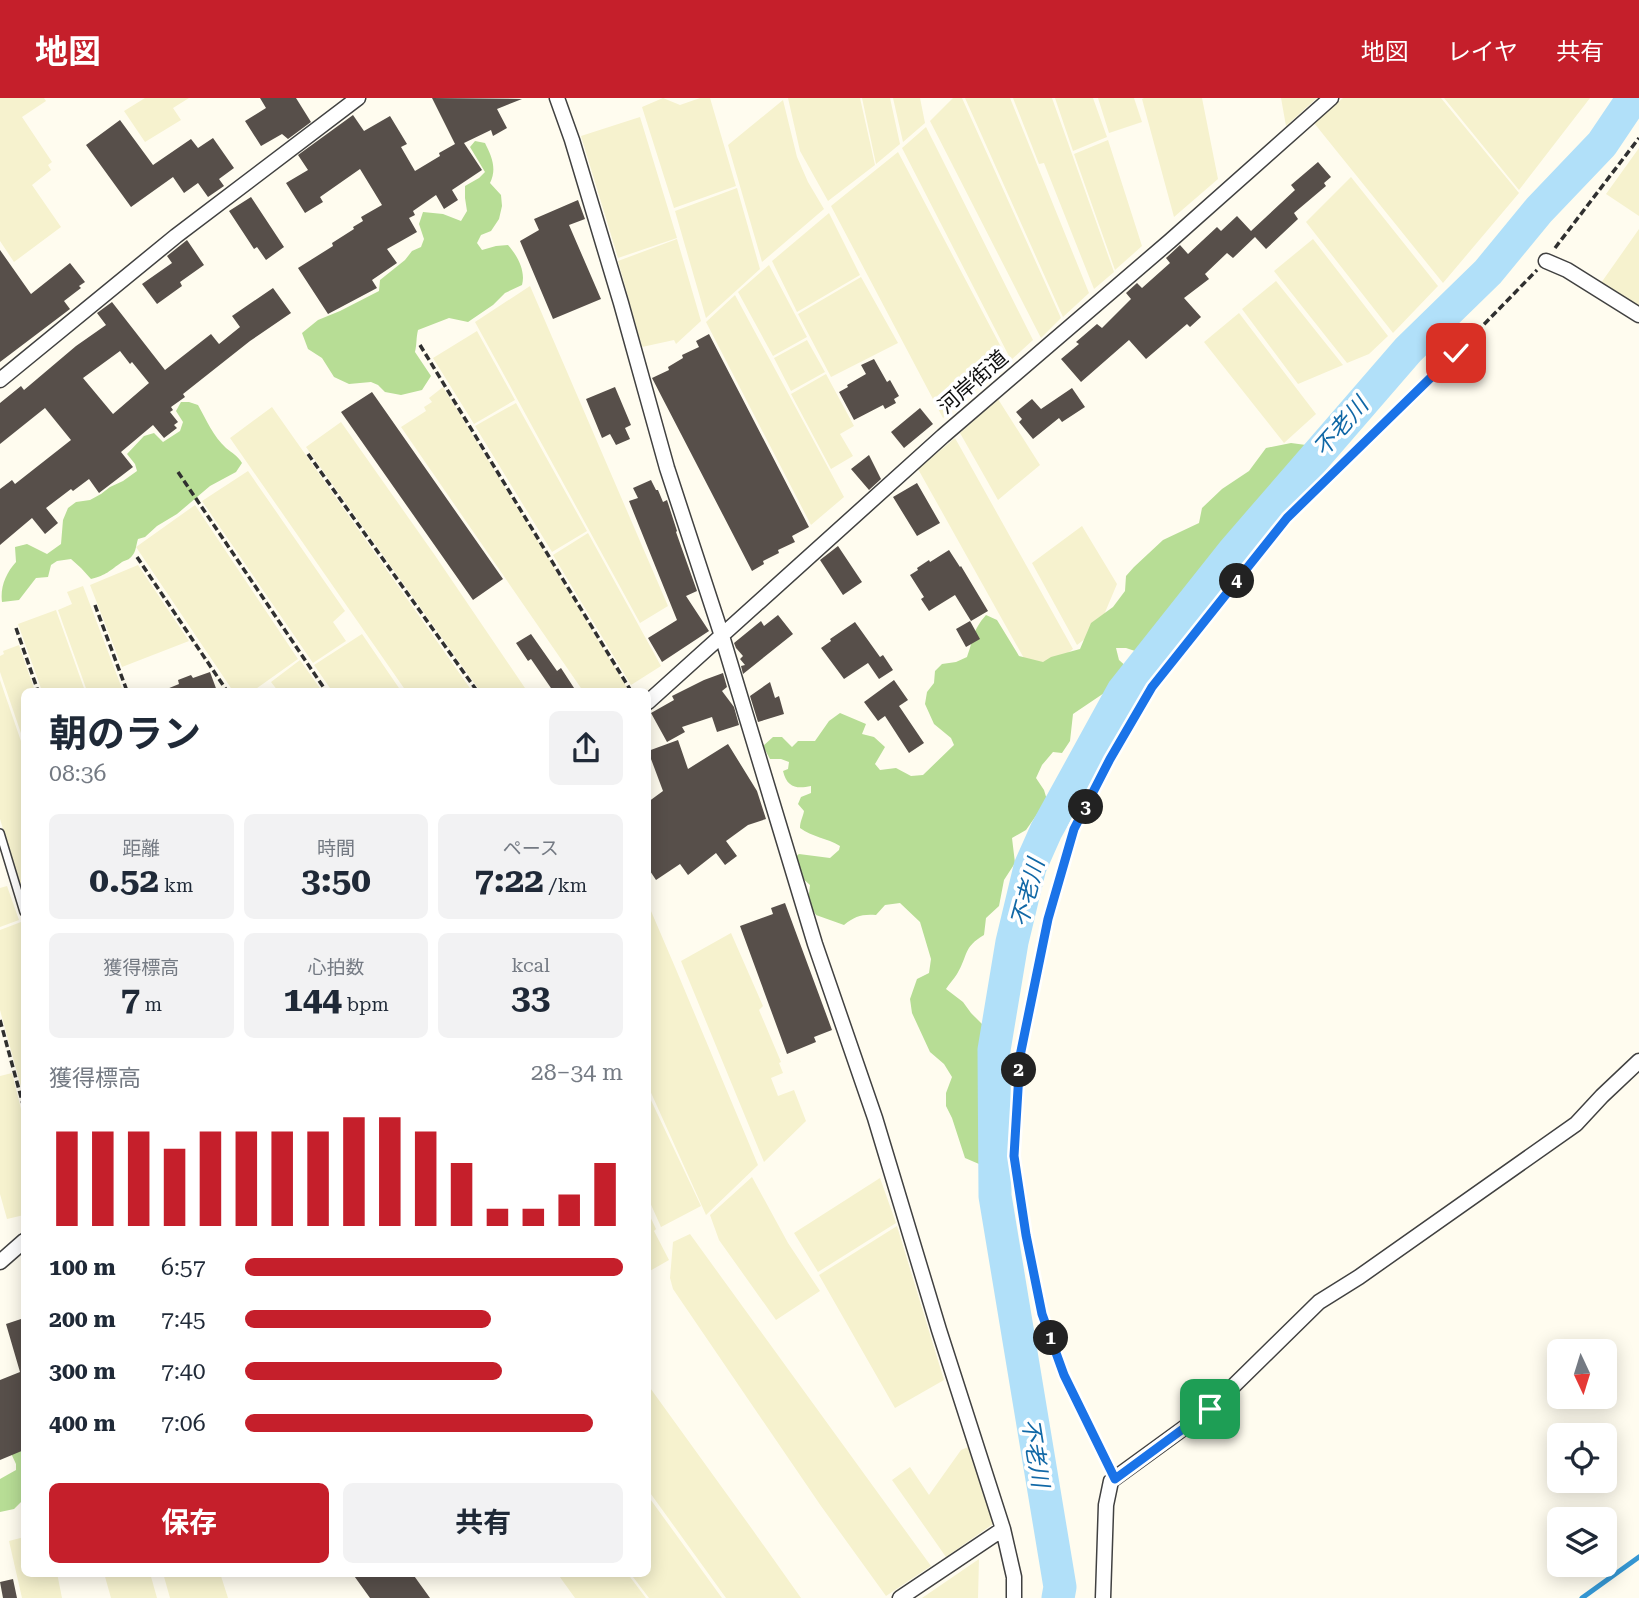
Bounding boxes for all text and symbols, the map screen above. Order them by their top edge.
text: 地図 [35,32,101,71]
text: 地図 [1361,38,1409,66]
text: レイヤ [1447,38,1518,66]
text: 共有 [1556,38,1604,66]
pin [1426,323,1486,383]
icon: check [1437,334,1475,372]
street label: 河岸街道 [933,345,1013,419]
water label: 不老川 [1308,390,1376,462]
pin: 4 [1220,564,1254,598]
text: 4 [1231,569,1242,592]
button: share [549,711,623,785]
text: 朝のラン [49,712,201,756]
text: 08:36 [49,760,106,787]
pin: 3 [1068,790,1104,824]
text: 3 [1080,795,1091,818]
text: 距離 [122,837,160,860]
text: 時間 [317,837,355,860]
text: ペース [503,837,559,860]
water label: 不老川 [1006,853,1051,930]
text: 0.52 [89,860,159,901]
text: 3:50 [301,860,371,901]
text: 7:22 [474,860,544,901]
text: km [159,874,193,897]
text: /km [544,874,587,897]
text: kcal [512,954,550,977]
text: 獲得標高 [103,956,179,979]
text: 心拍数 [307,956,365,979]
text: 33 [511,977,550,1018]
text: 7 [120,979,140,1020]
text: 144 [283,979,342,1020]
text: m [140,993,162,1016]
text: bpm [342,993,389,1016]
pin: 2 [1002,1052,1036,1088]
text: 2 [1013,1058,1024,1081]
text: 28–34 m [531,1059,623,1086]
text: 獲得標高 [49,1065,141,1092]
text: 100 m [49,1254,116,1281]
text: 6:57 [161,1254,206,1281]
text: 200 m [49,1306,116,1333]
text: 7:45 [161,1306,206,1333]
pin: 1 [1034,1320,1068,1356]
text: 1 [1045,1326,1056,1349]
north arrow [1547,1339,1617,1409]
map controls [1547,1339,1617,1577]
text: 300 m [49,1358,116,1385]
text: 7:40 [161,1358,206,1385]
pin [1180,1379,1240,1439]
icon: arrive [1191,1390,1229,1428]
text: 400 m [49,1410,116,1437]
text: 7:06 [161,1410,206,1437]
water label: 不老川 [1016,1417,1054,1492]
button: locate [1547,1423,1617,1493]
button: 保存 [49,1483,329,1563]
button: 共有 [343,1483,623,1563]
button: layers [1547,1507,1617,1577]

